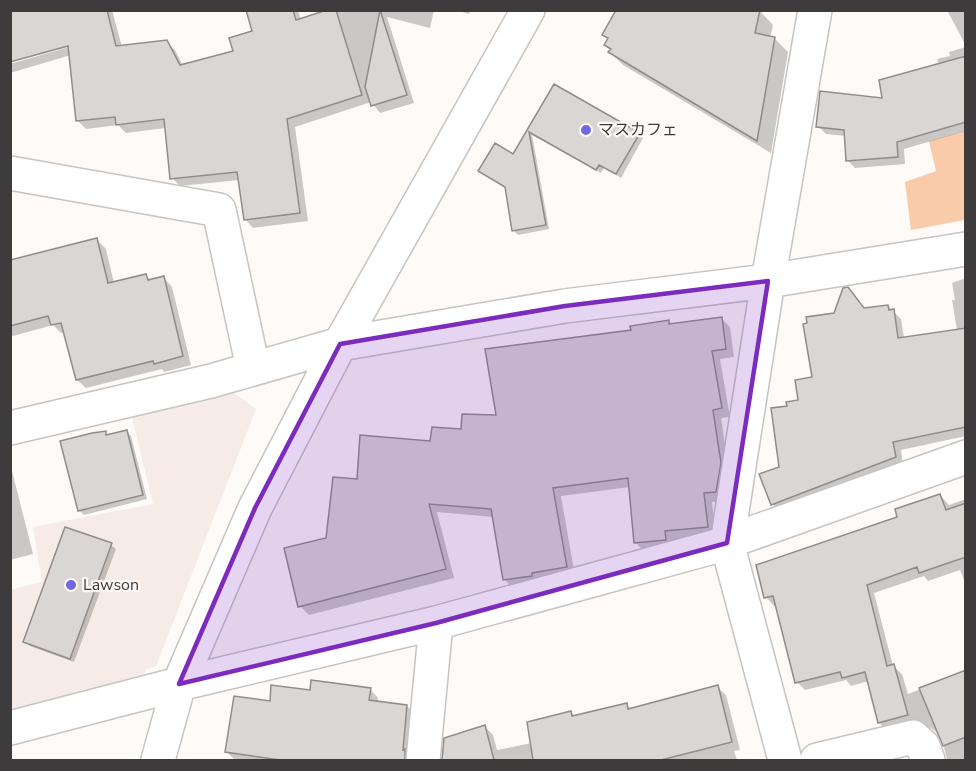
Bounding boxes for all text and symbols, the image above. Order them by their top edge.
place label: マスカフェ [598,119,678,141]
marker: マスカフェ [579,123,593,137]
place label: Lawson [83,574,139,596]
marker: Lawson [64,578,78,592]

